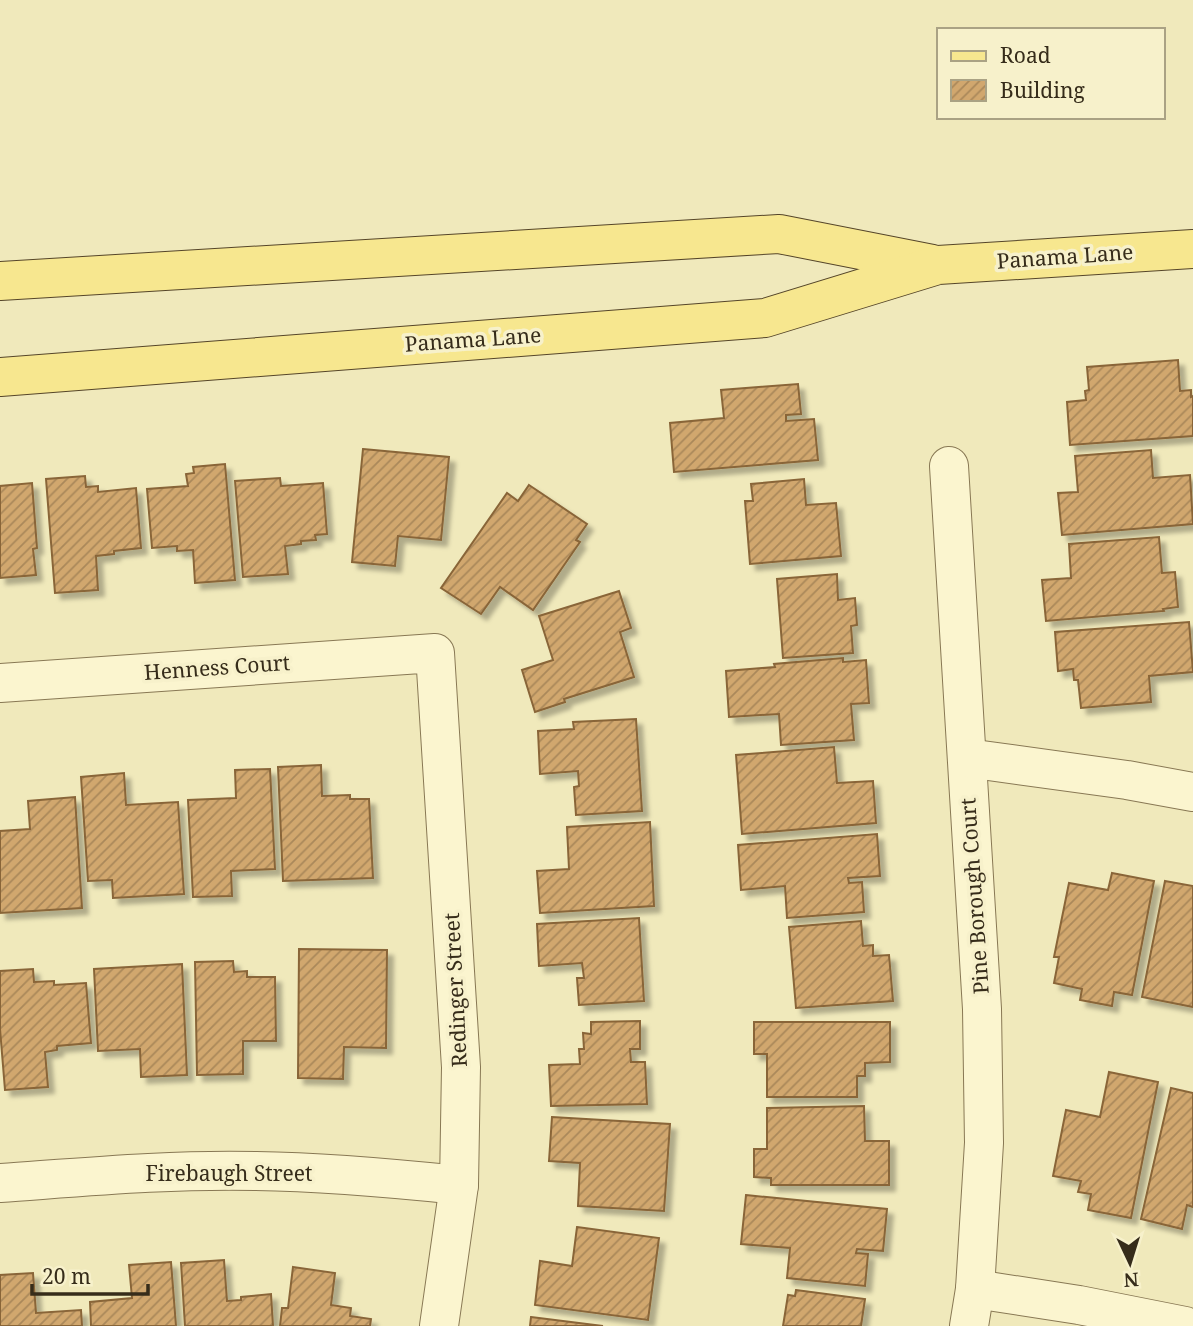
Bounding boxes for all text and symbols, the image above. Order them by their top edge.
legend [937,28,1165,119]
text: Road [1000,41,1051,69]
text: Building [1000,76,1085,104]
street label: Panama Lane [996,237,1134,275]
street label: Panama Lane [404,320,542,358]
street label: Henness Court [143,648,291,686]
street label: Pine Borough Court [953,797,995,995]
street label: Redinger Street [437,912,473,1068]
street label: Firebaugh Street [146,1159,312,1187]
north arrow [1095,1228,1165,1298]
scale bar [32,1252,147,1296]
text: 20 m [42,1262,91,1290]
text: N [1123,1266,1140,1293]

